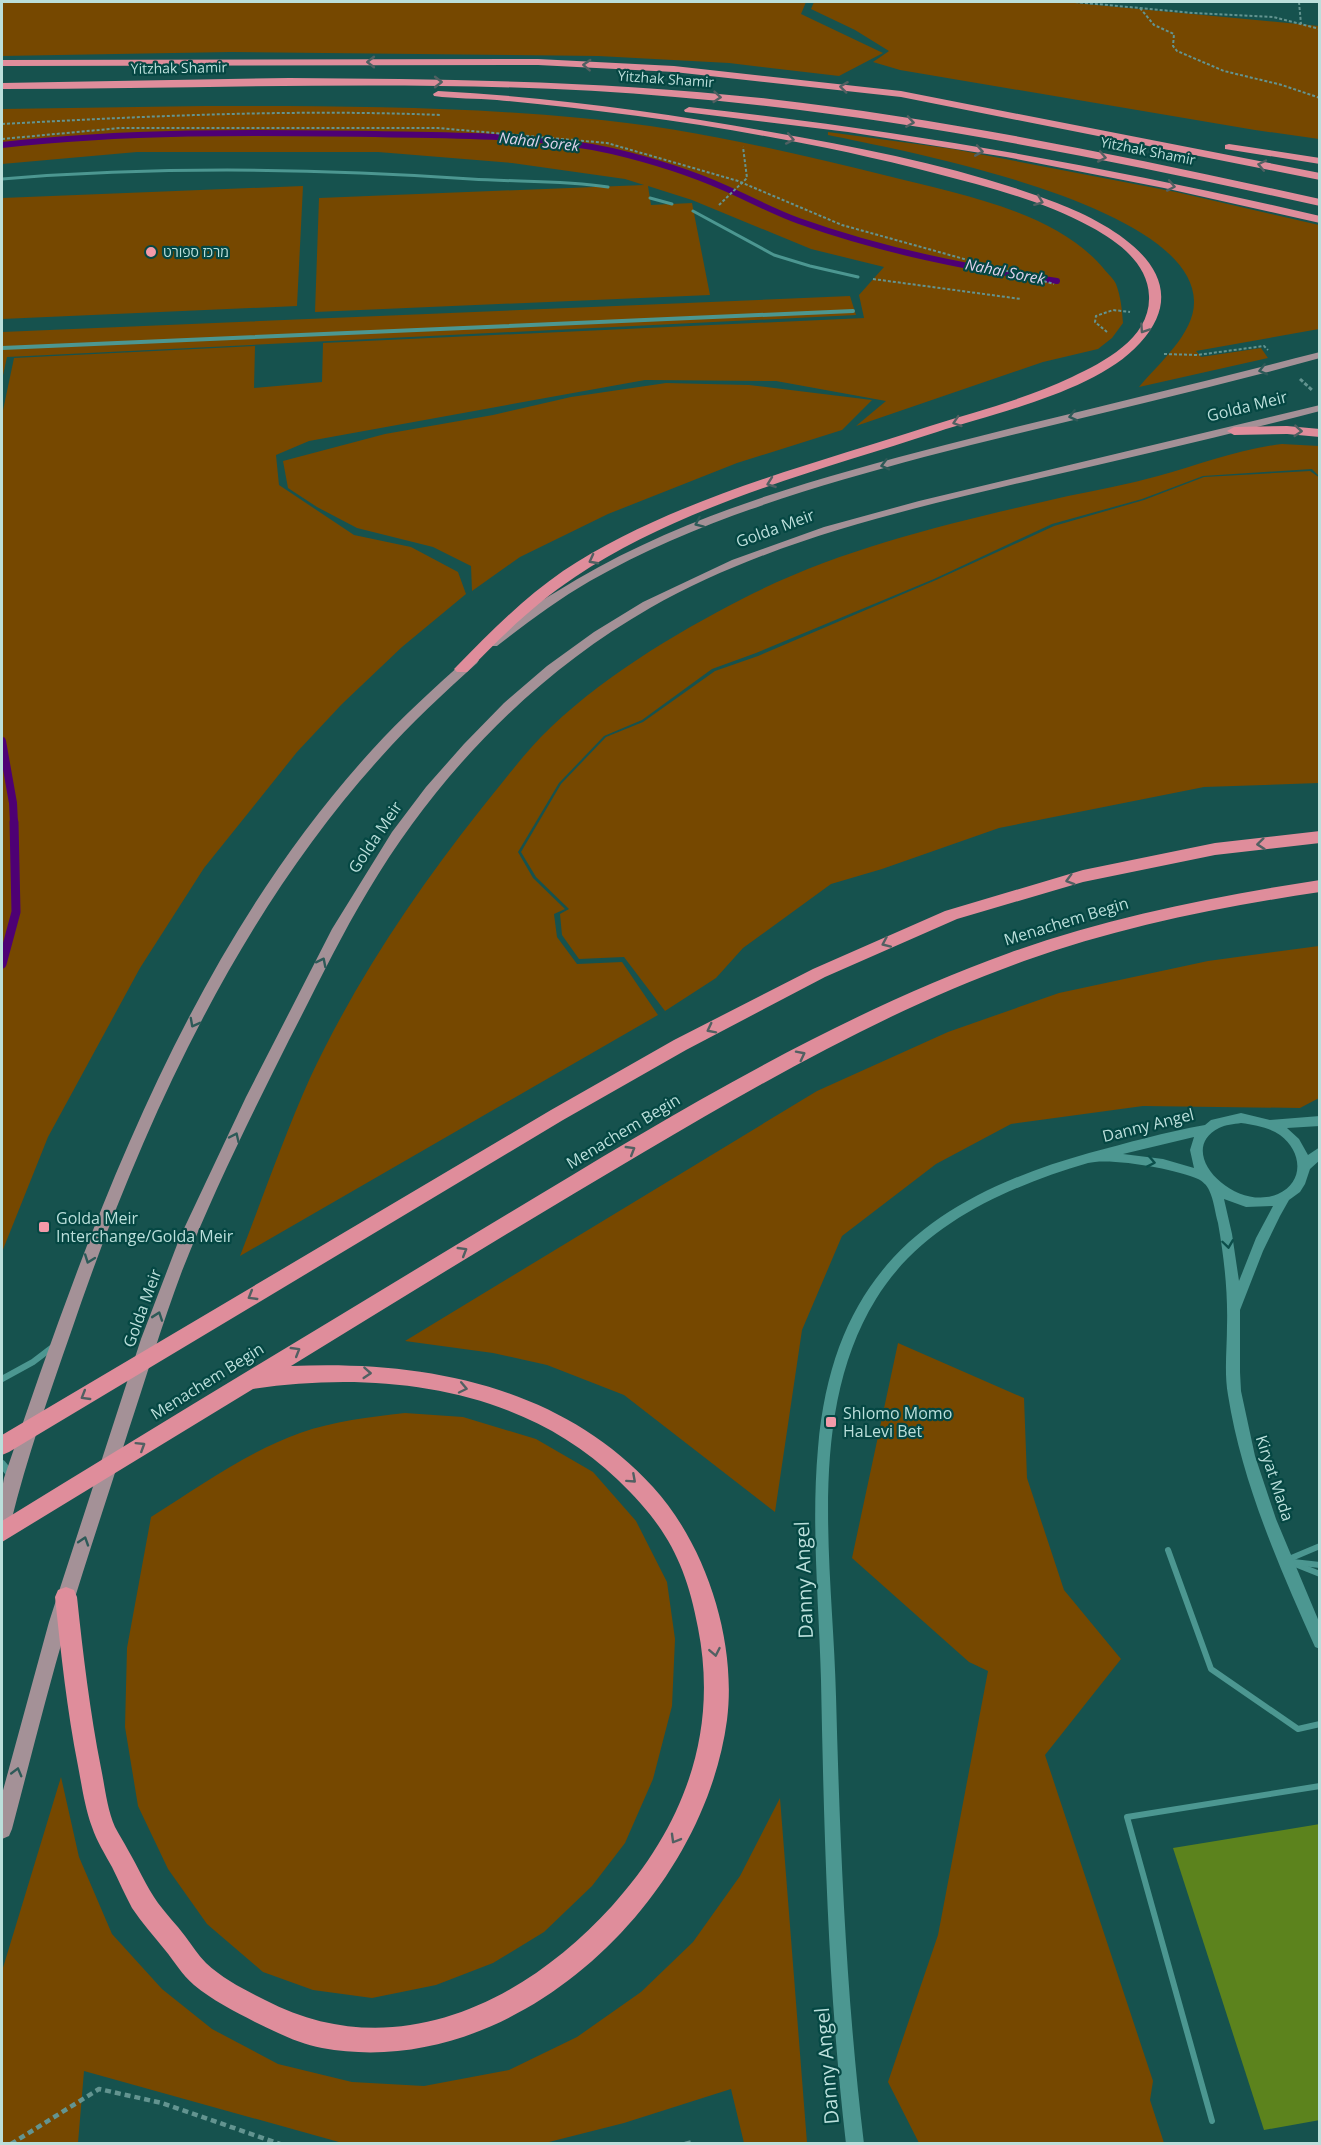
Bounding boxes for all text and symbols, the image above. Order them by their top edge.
one-way arrow [366,56,375,68]
street label: Yitzhak Shamir [131,57,228,78]
one-way arrow [582,58,591,71]
street label: Yitzhak Shamir [617,66,715,91]
one-way arrow [433,76,442,88]
one-way arrow [839,82,848,94]
one-way arrow [712,90,721,103]
one-way arrow [904,115,914,128]
water label: Nahal Sorek [498,127,581,155]
one-way arrow [785,132,795,145]
street label: Yitzhak Shamir [1099,132,1198,169]
one-way arrow [974,144,984,157]
one-way arrow [1096,150,1106,163]
one-way arrow [1257,159,1267,172]
one-way arrow [1166,179,1176,191]
one-way arrow [1032,194,1043,206]
place label: מרכז ספורט [163,242,229,261]
marker: מרכז ספורט [144,245,158,259]
water label: Nahal Sorek [964,254,1047,289]
one-way arrow [1140,322,1151,333]
one-way arrow [1258,362,1268,375]
street label: Golda Meir [1205,385,1290,427]
one-way arrow [1069,408,1079,421]
one-way arrow [952,415,963,427]
one-way arrow [1293,424,1302,437]
one-way arrow [880,457,890,470]
one-way arrow [767,476,778,488]
street label: Golda Meir [733,503,818,552]
one-way arrow [694,516,705,528]
one-way arrow [588,553,599,564]
street label: Golda Meir [343,796,407,877]
one-way arrow [1257,837,1266,850]
one-way arrow [1065,873,1076,885]
street label: Menachem Begin [1001,892,1131,950]
one-way arrow [881,936,892,948]
one-way arrow [314,958,326,969]
one-way arrow [190,1017,201,1028]
one-way arrow [706,1022,717,1033]
one-way arrow [795,1051,806,1063]
street label: Menachem Begin [562,1088,684,1174]
street label: Danny Angel [1100,1103,1196,1147]
one-way arrow [228,1132,240,1143]
one-way arrow [625,1146,635,1158]
one-way arrow [1146,1155,1156,1168]
place label: Golda Meir Interchange/Golda Meir [56,1207,234,1247]
marker: Golda Meir Interchange/Golda Meir [37,1220,51,1234]
one-way arrow [1222,1239,1234,1248]
one-way arrow [457,1246,467,1258]
one-way arrow [83,1253,96,1264]
street label: Golda Meir [118,1265,167,1350]
one-way arrow [248,1288,258,1300]
one-way arrow [150,1311,163,1322]
street label: Menachem Begin [146,1337,268,1425]
one-way arrow [290,1347,300,1358]
one-way arrow [363,1367,372,1380]
one-way arrow [458,1381,468,1394]
one-way arrow [81,1389,91,1400]
place label: Shlomo Momo HaLevi Bet [843,1402,952,1442]
marker: Shlomo Momo HaLevi Bet [824,1415,838,1429]
street label: Kiryat Mada [1251,1432,1299,1524]
one-way arrow [135,1442,145,1454]
one-way arrow [625,1472,636,1483]
street label: Danny Angel [788,1521,819,1639]
one-way arrow [77,1536,89,1547]
one-way arrow [707,1646,720,1656]
one-way arrow [10,1767,22,1778]
one-way arrow [670,1833,682,1843]
street label: Danny Angel [808,2006,845,2126]

